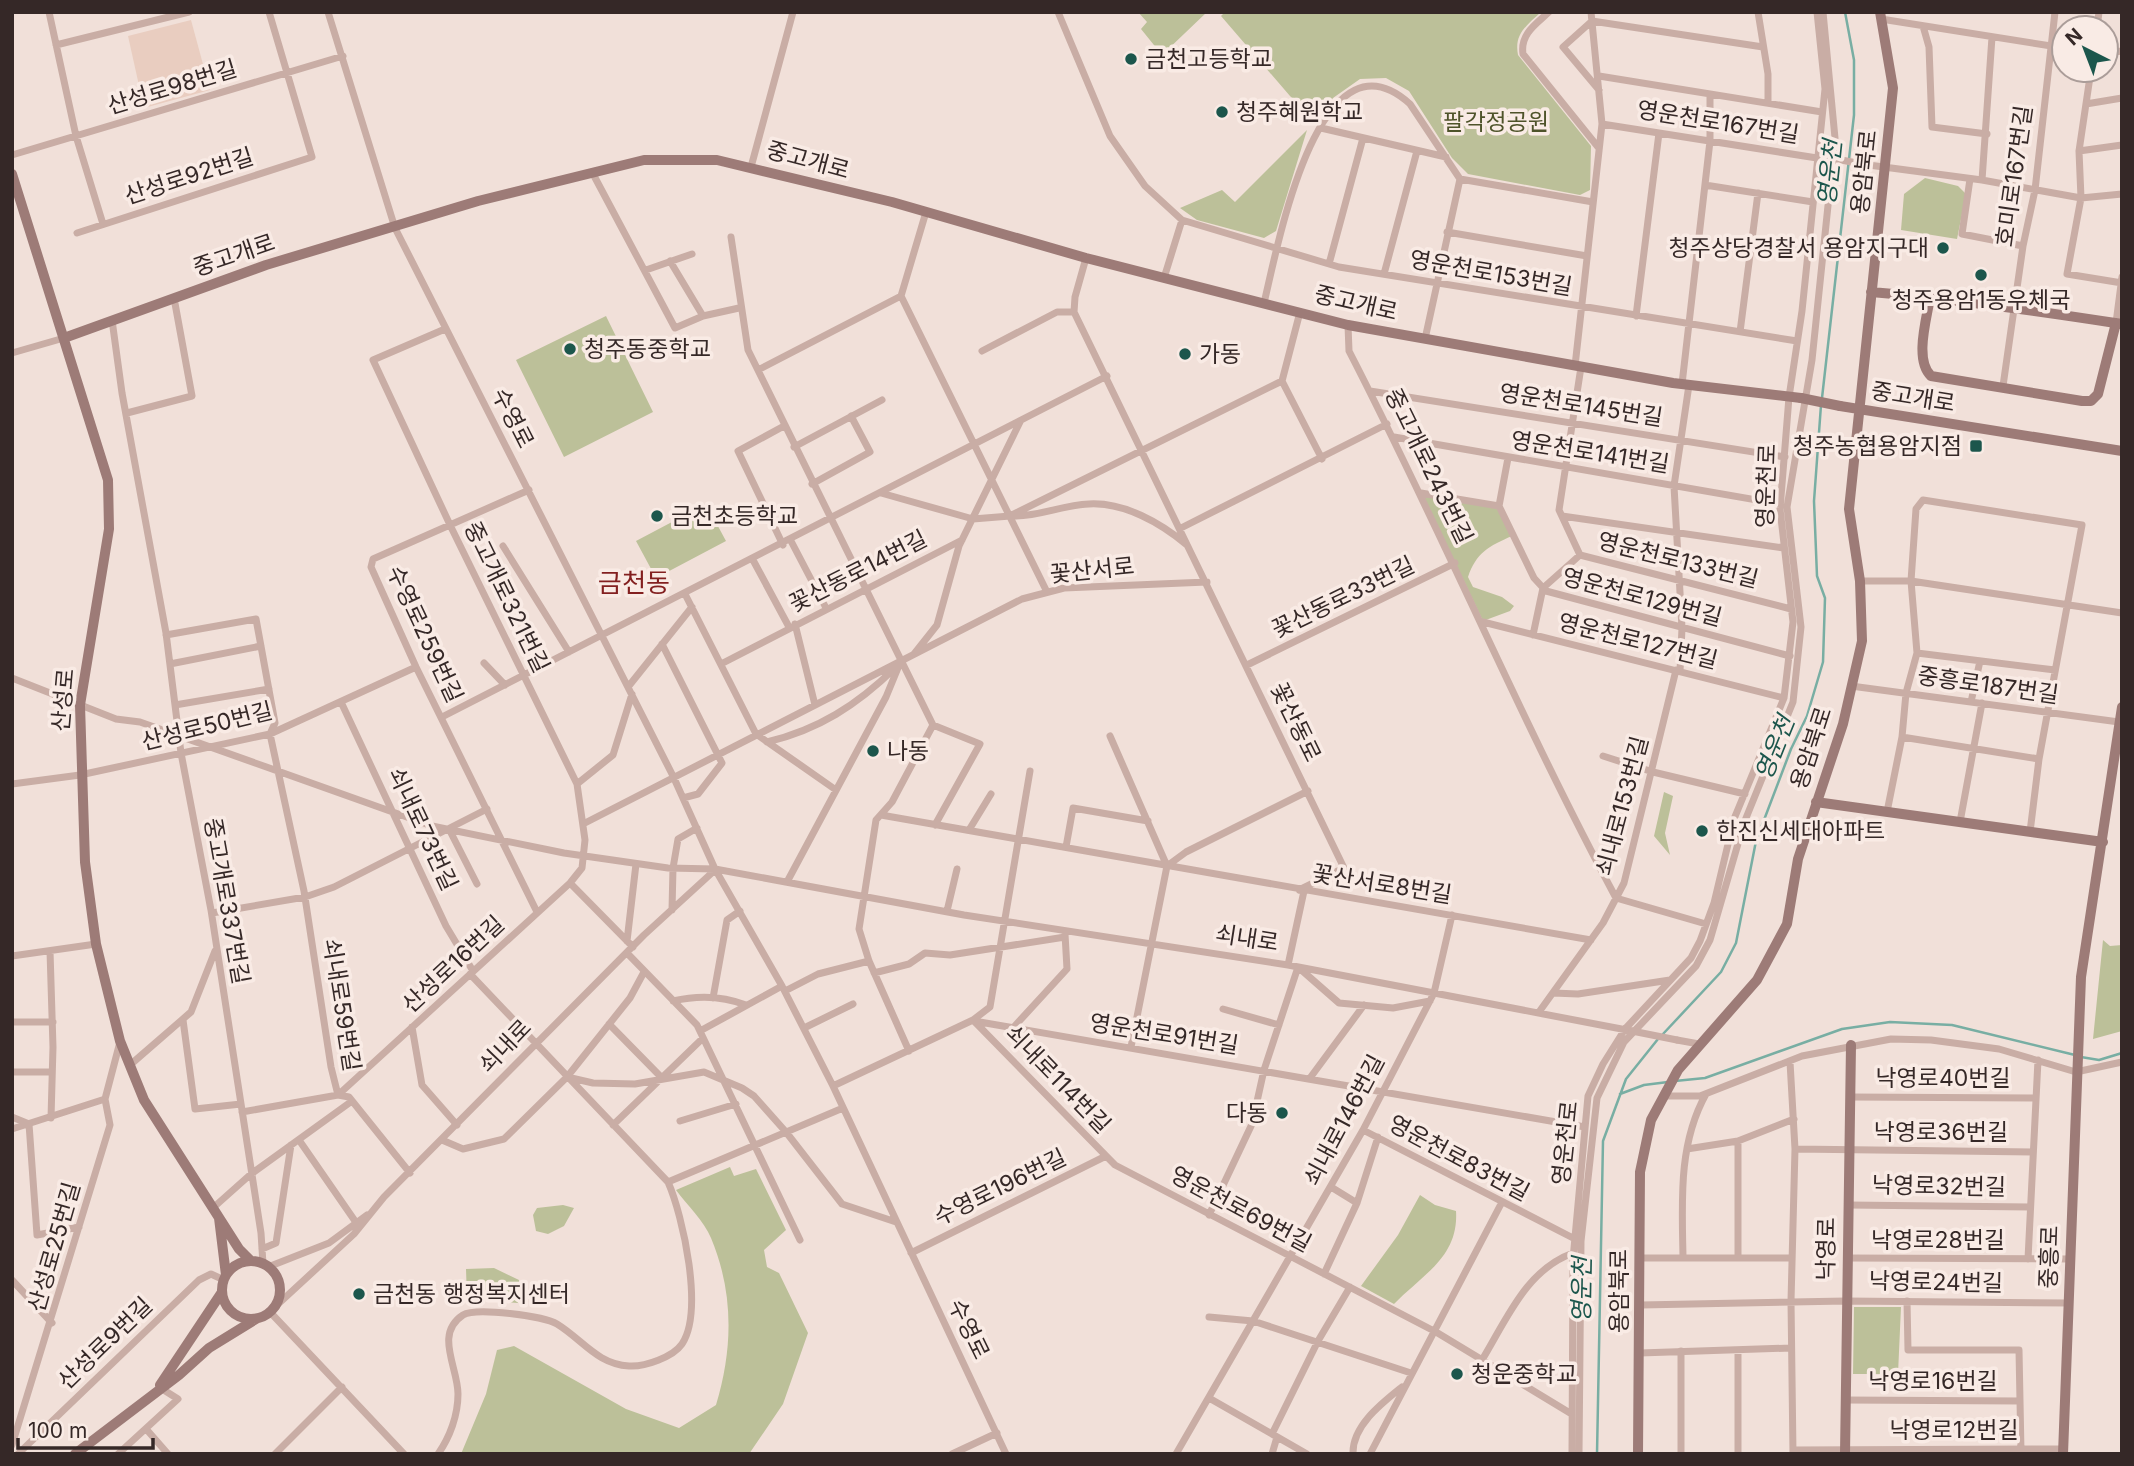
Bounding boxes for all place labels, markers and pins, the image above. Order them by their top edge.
place label: 금천고등학교 [1145,45,1272,73]
marker: 금천고등학교 [1123,51,1139,67]
place label: 청주혜원학교 [1236,98,1363,126]
marker: 청주혜원학교 [1214,104,1230,120]
place label: 청주상당경찰서 용암지구대 [1669,234,1929,262]
marker: 청주상당경찰서 용암지구대 [1935,240,1951,256]
marker: 청주용암1동우체국 [1973,267,1989,283]
place label: 청주용암1동우체국 [1892,286,2070,314]
place label: 청주동중학교 [584,335,711,363]
place label: 가동 [1199,340,1241,368]
marker: 청주동중학교 [562,341,578,357]
marker: 가동 [1177,346,1193,362]
place label: 청주농협용암지점 [1793,432,1962,460]
marker: 청주농협용암지점 [1968,438,1984,454]
place label: 금천초등학교 [671,502,798,530]
marker: 금천초등학교 [649,508,665,524]
place label: 나동 [887,737,929,765]
marker: 나동 [865,743,881,759]
place label: 한진신세대아파트 [1716,817,1885,845]
marker: 한진신세대아파트 [1694,823,1710,839]
place label: 다동 [1226,1099,1268,1127]
marker: 다동 [1274,1105,1290,1121]
place label: 금천동 행정복지센터 [373,1280,570,1308]
marker: 금천동 행정복지센터 [351,1286,367,1302]
place label: 청운중학교 [1471,1360,1577,1388]
marker: 청운중학교 [1449,1366,1465,1382]

